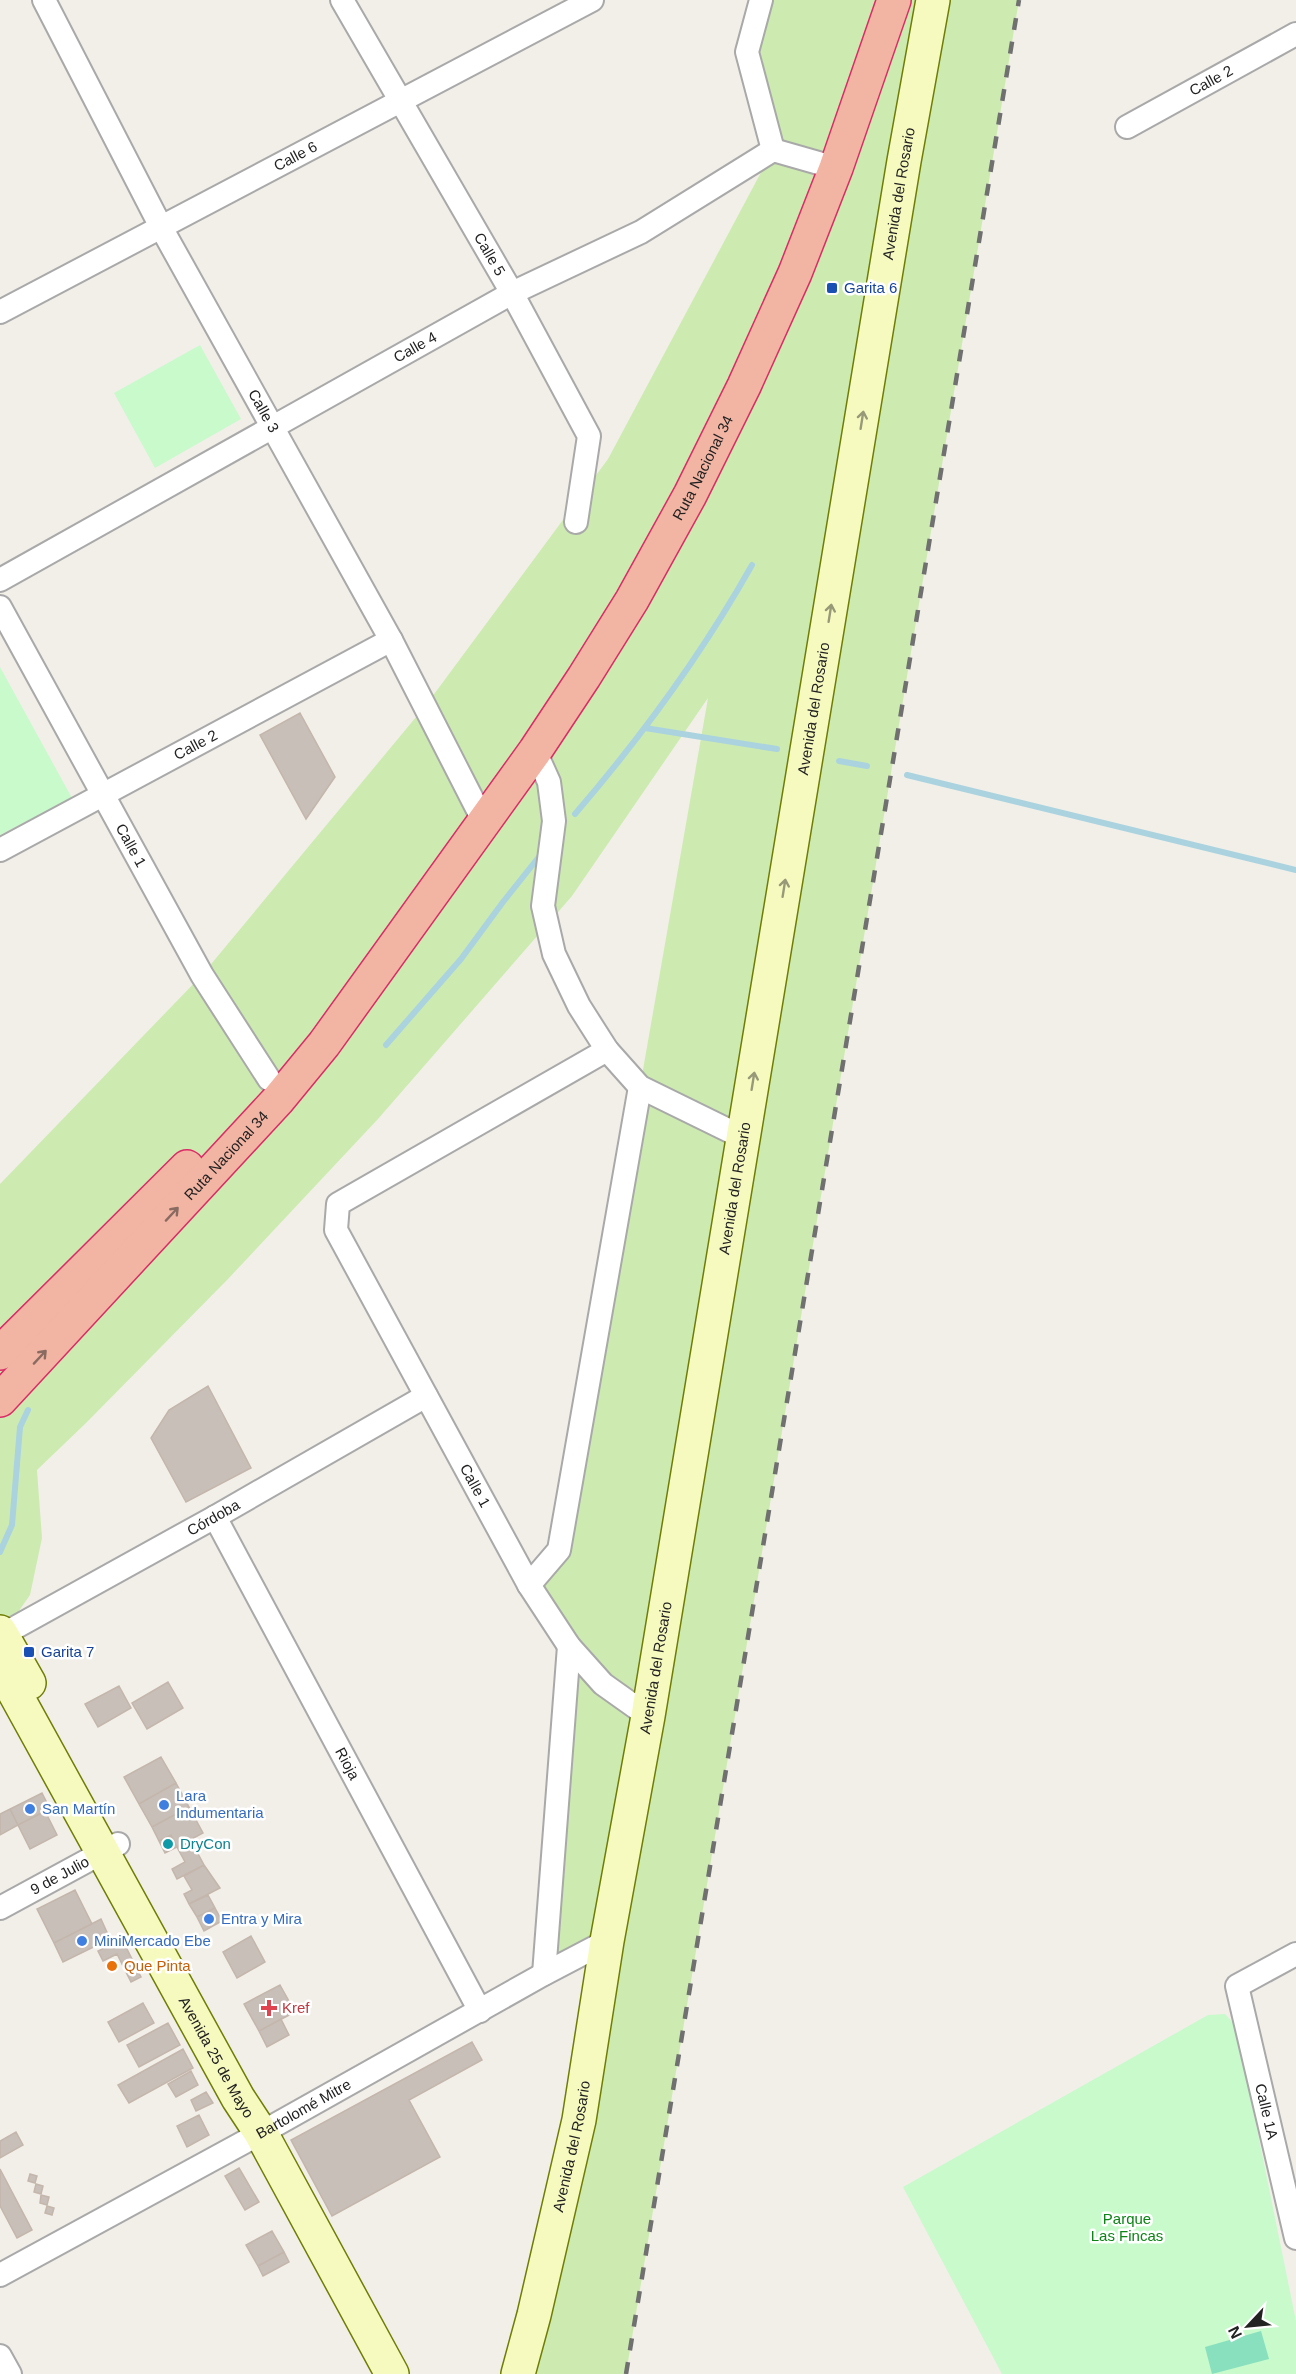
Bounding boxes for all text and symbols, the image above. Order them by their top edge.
street label: Calle 2 [1186,62,1235,99]
street label: Avenida del Rosario [879,126,918,261]
street label: Calle 6 [271,137,320,174]
street label: Calle 5 [471,230,509,279]
place label: Garita 6 [844,279,897,296]
marker: Garita 6 [825,281,839,295]
street label: Calle 4 [390,328,440,366]
street label: Calle 3 [245,386,283,435]
one-way arrow [856,411,867,431]
street label: Ruta Nacional 34 [669,413,736,523]
one-way arrow [825,604,836,623]
street label: Avenida del Rosario [794,641,833,776]
street label: Calle 2 [171,726,220,763]
street label: Calle 1 [113,821,150,870]
one-way arrow [779,879,790,899]
one-way arrow [748,1071,759,1091]
street label: Ruta Nacional 34 [181,1107,271,1203]
street label: Avenida del Rosario [715,1121,754,1256]
one-way arrow [165,1207,179,1222]
one-way arrow [33,1350,47,1365]
street label: Calle 1 [457,1461,494,1510]
street label: Córdoba [184,1495,243,1539]
street label: Avenida del Rosario [636,1600,675,1735]
place label: Garita 7 [41,1643,94,1660]
marker: Garita 7 [22,1645,36,1659]
street label: Rioja [332,1744,364,1783]
place label: Lara Indumentaria [176,1787,264,1821]
marker: Lara Indumentaria [157,1798,171,1812]
place label: San Martín [42,1800,115,1817]
marker: San Martín [23,1802,37,1816]
place label: DryCon [180,1835,231,1852]
marker: DryCon [161,1837,175,1851]
street label: 9 de Julio [27,1852,92,1898]
place label: Entra y Mira [221,1910,303,1927]
marker: Entra y Mira [202,1912,216,1926]
place label: MiniMercado Ebe [94,1932,211,1949]
marker: MiniMercado Ebe [75,1934,89,1948]
place label: Que Pinta [124,1957,191,1974]
marker: Que Pinta [105,1959,119,1973]
street label: Avenida 25 de Mayo [176,1993,258,2121]
marker: Kref [260,1999,278,2017]
place label: Kref [282,1999,310,2016]
street label: Bartolomé Mitre [253,2075,354,2142]
street label: Avenida del Rosario [549,2079,593,2214]
street label: Calle 1A [1252,2082,1282,2141]
park label: Parque Las Fincas [1091,2210,1163,2244]
north arrow [1218,2296,1278,2356]
text: N [1225,2323,1245,2341]

